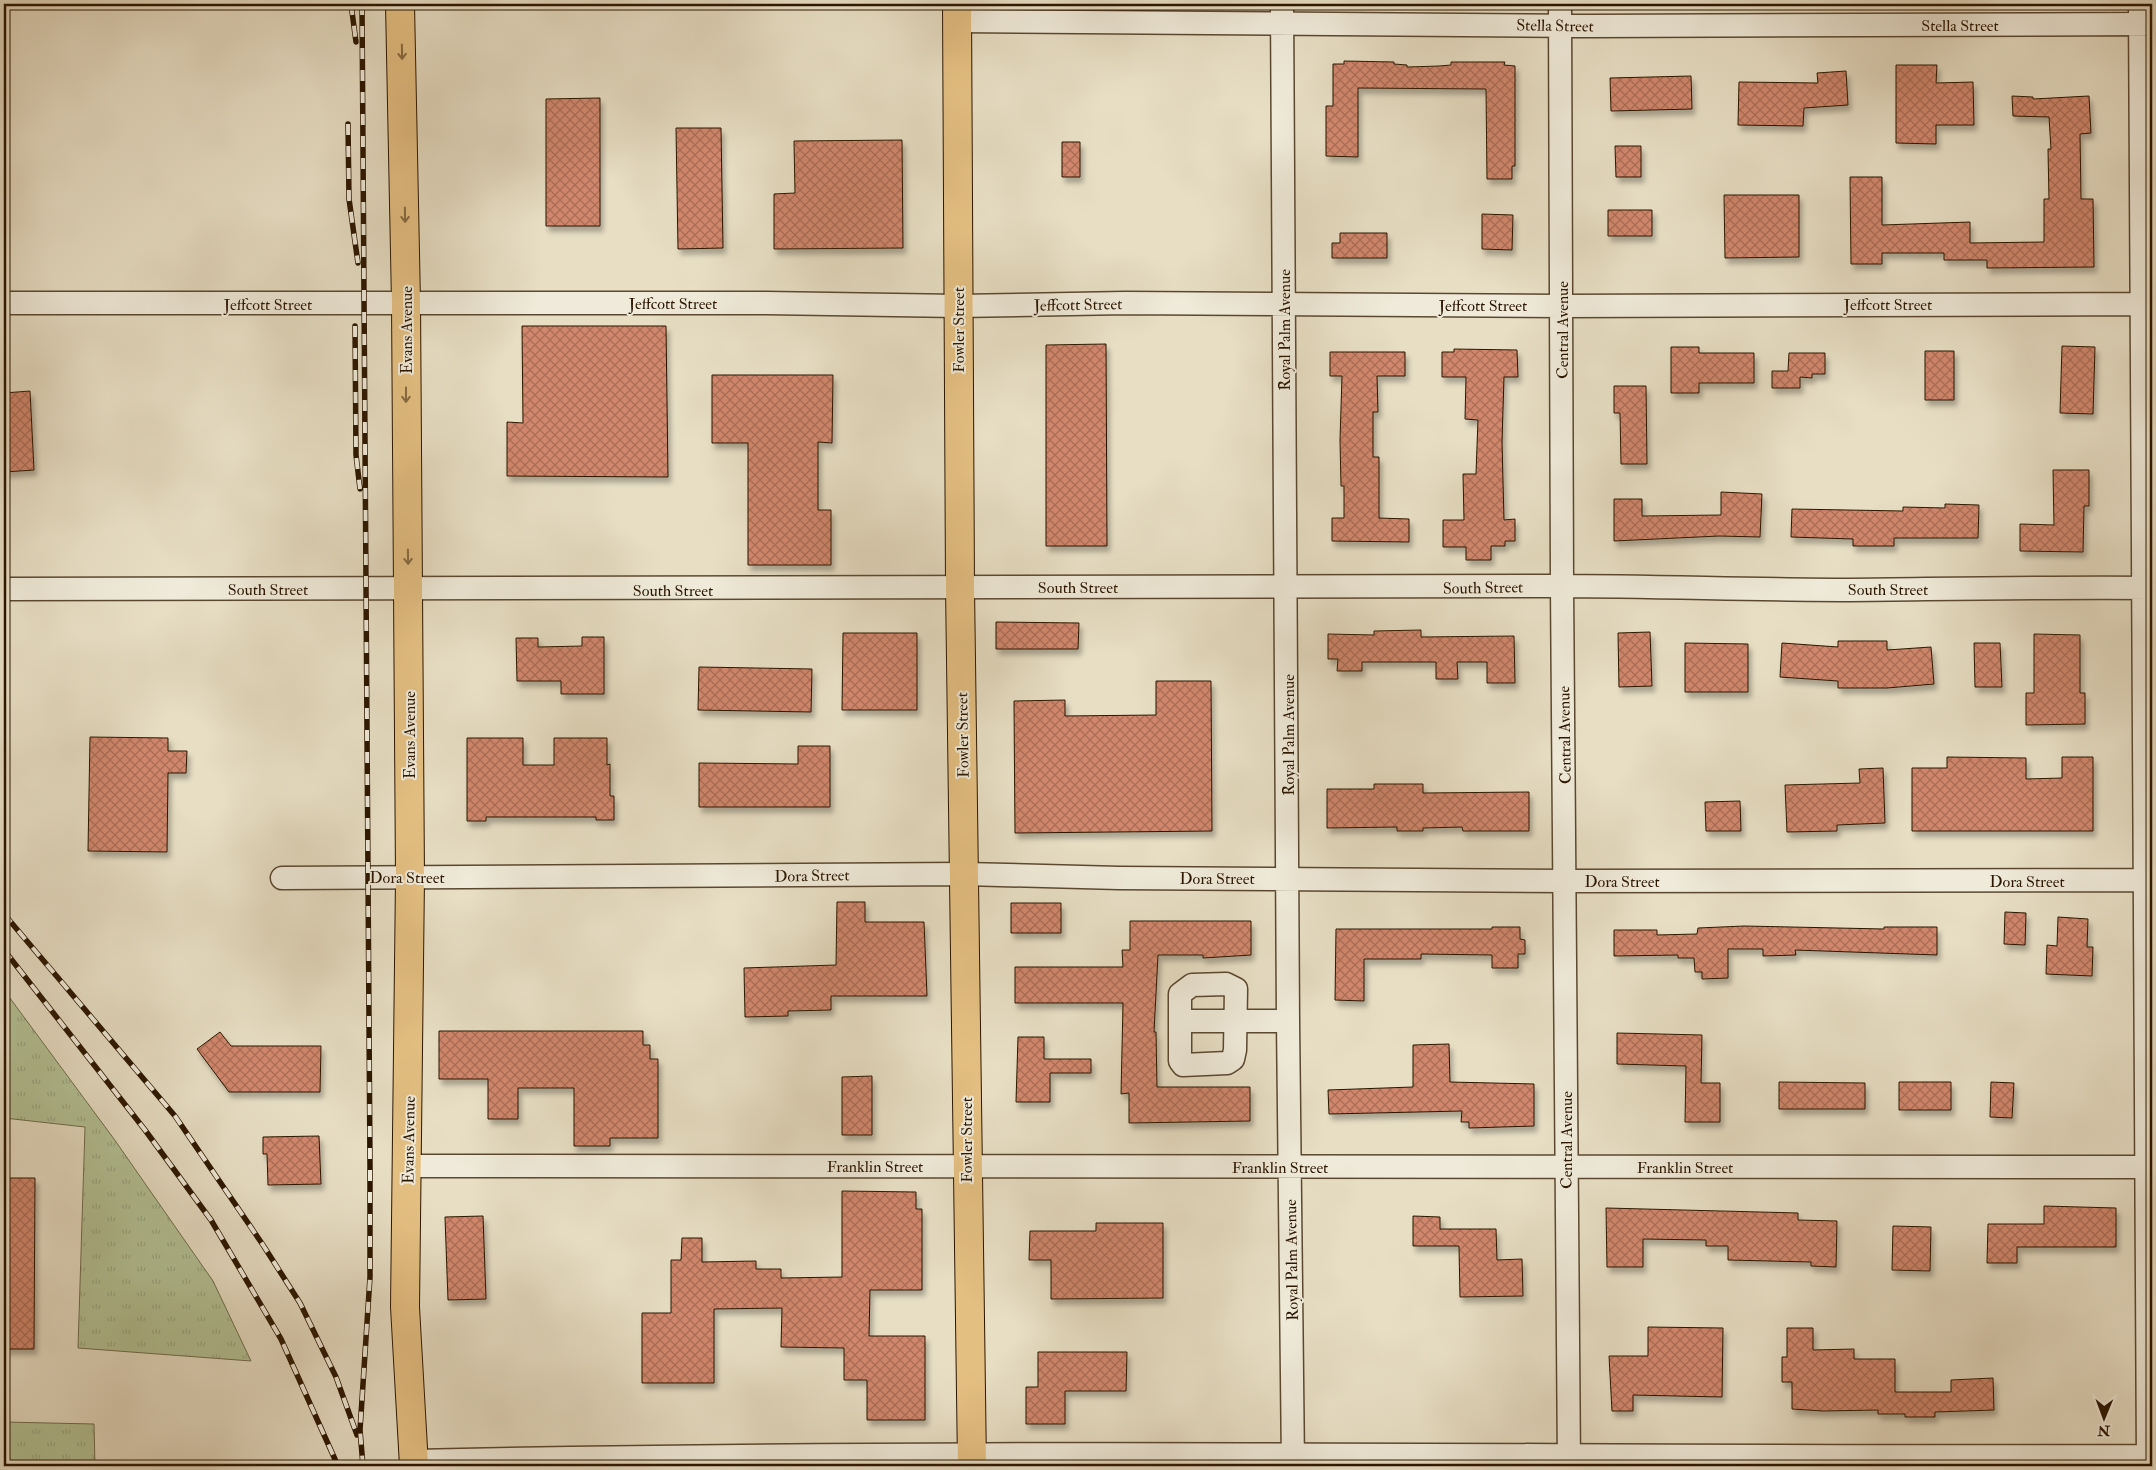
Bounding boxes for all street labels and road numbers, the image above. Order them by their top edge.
street label: Stella Street [1516,15,1594,37]
street label: Stella Street [1921,16,1999,36]
street label: Royal Palm Avenue [1275,269,1295,391]
street label: Central Avenue [1553,281,1573,379]
street label: Evans Avenue [397,286,417,374]
street label: Fowler Street [949,287,969,373]
street label: Jeffcott Street [628,294,717,315]
street label: Jeffcott Street [1033,294,1122,317]
street label: Jeffcott Street [223,295,312,316]
street label: Jeffcott Street [1843,295,1932,316]
street label: Jeffcott Street [1438,296,1527,317]
street label: South Street [1443,577,1523,599]
street label: South Street [1038,578,1118,598]
street label: South Street [228,580,308,600]
street label: South Street [1848,580,1928,600]
street label: South Street [633,581,713,601]
street label: Royal Palm Avenue [1279,674,1299,796]
street label: Central Avenue [1554,685,1576,784]
street label: Evans Avenue [400,691,420,779]
street label: Fowler Street [952,692,974,778]
street label: Dora Street [774,865,850,887]
street label: Dora Street [369,868,445,888]
street label: Dora Street [1179,869,1255,889]
street label: Dora Street [1584,872,1660,892]
street label: Dora Street [1989,872,2065,892]
street label: Central Avenue [1557,1091,1577,1189]
street label: Evans Avenue [398,1096,420,1184]
street label: Fowler Street [957,1097,977,1183]
street label: Franklin Street [827,1157,923,1177]
street label: Franklin Street [1232,1158,1328,1178]
street label: Franklin Street [1637,1158,1733,1178]
street label: Royal Palm Avenue [1281,1199,1303,1321]

